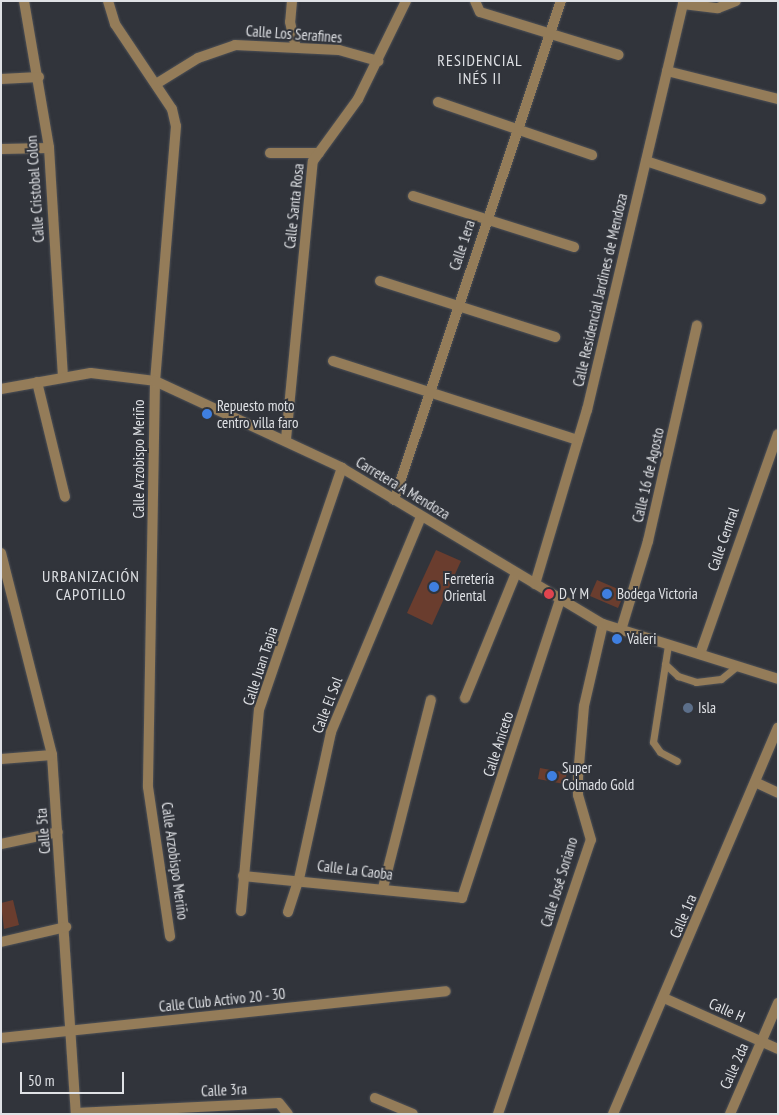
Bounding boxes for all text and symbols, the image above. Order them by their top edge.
street label: Calle Los Serafines [245,22,343,46]
district label: RESIDENCIAL INÉS II [436,50,524,88]
street label: Calle Cristobal Colon [22,135,48,243]
street label: Calle Santa Rosa [281,163,307,249]
street label: Calle Residencial Jardines de Mendoza [569,192,631,388]
street label: Calle 1era [445,217,479,273]
place label: Repuesto moto centro villa faro [217,396,298,431]
street label: Calle Arzobispo Meriño [130,399,148,519]
marker: Repuesto moto centro villa faro [201,408,213,420]
street label: Calle 16 de Agosto [628,426,668,524]
street label: Carretera A Mendoza [352,453,454,523]
street label: Calle Central [704,505,742,573]
district label: URBANIZACIÓN CAPOTILLO [41,566,141,604]
place label: Ferretería Oriental [444,569,494,604]
marker: Ferretería Oriental [428,581,440,593]
place label: D Y M [559,585,590,603]
place label: Bodega Victoria [617,585,698,603]
marker: D Y M [543,588,555,600]
marker: Bodega Victoria [601,588,613,600]
street label: Calle Juan Tapia [239,624,281,708]
place label: Valeri [627,630,656,648]
marker: Valeri [611,633,623,645]
street label: Calle El Sol [308,674,346,736]
place label: Isla [698,699,716,717]
marker: Isla [682,702,694,714]
street label: Calle Aniceto [479,709,517,779]
place label: Super Colmado Gold [562,758,634,793]
marker: Super Colmado Gold [546,770,558,782]
street label: Calle Arzobispo Meriño [158,801,192,921]
street label: Calle 5ta [32,807,54,855]
street label: Calle José Soriano [537,835,581,929]
street label: Calle La Caoba [316,856,394,884]
street label: Calle 1ra [666,891,700,941]
street label: Calle Club Activo 20 - 30 [157,984,287,1016]
street label: Calle H [706,994,748,1026]
street label: Calle 2da [716,1040,752,1092]
scale bar [22,1062,126,1094]
text: 50 m [28,1071,54,1090]
street label: Calle 3ra [201,1080,247,1100]

